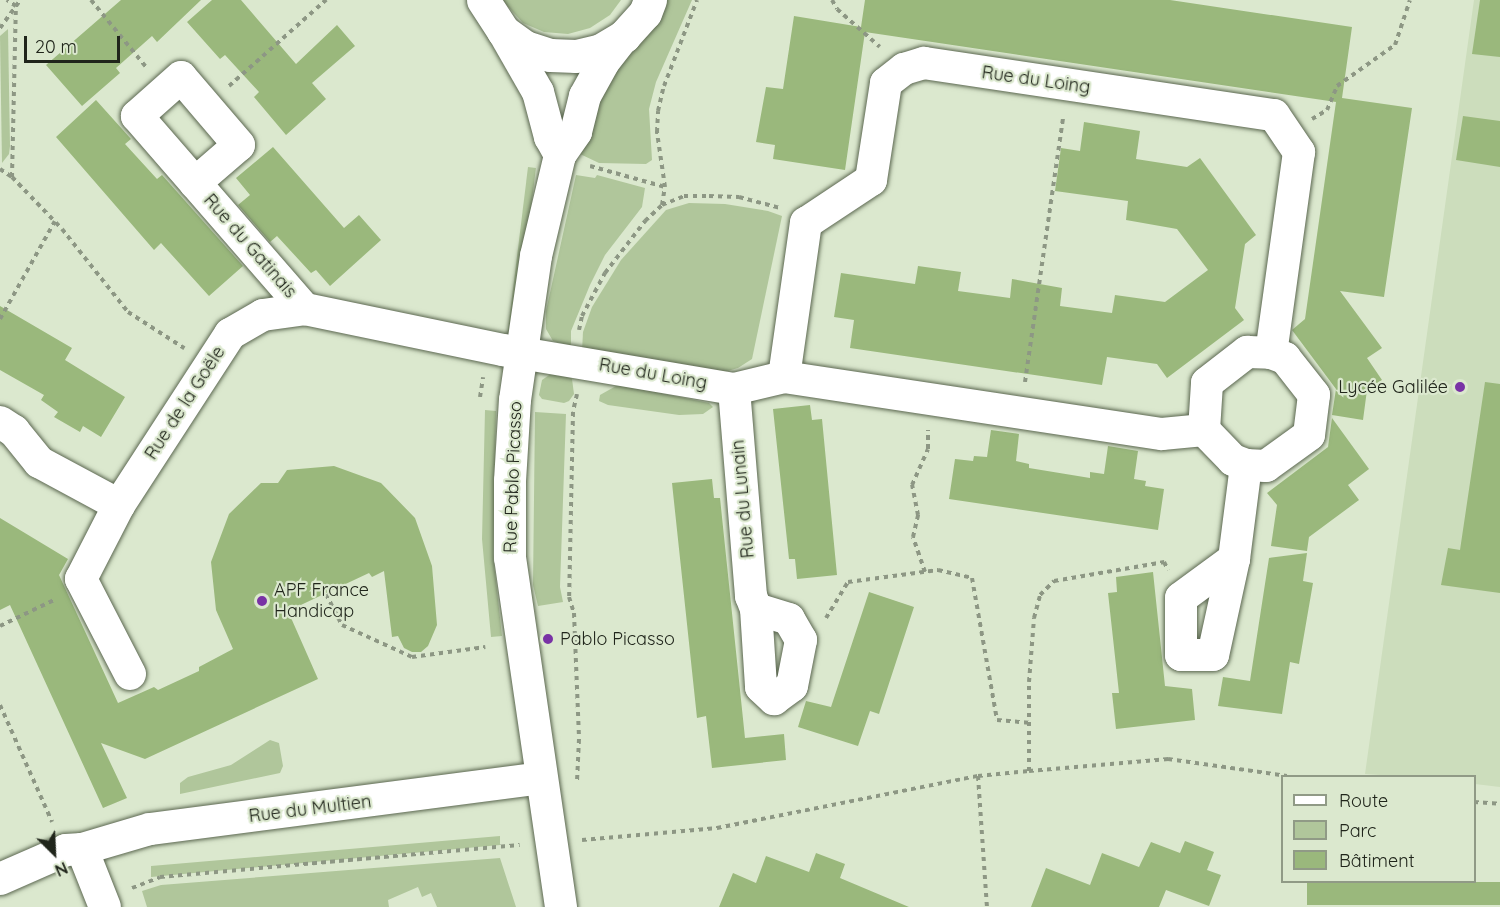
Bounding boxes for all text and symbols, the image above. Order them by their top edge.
scale bar [27,24,123,62]
text: 20 m [35,35,77,58]
street label: Rue du Loing [980,62,1092,98]
street label: Rue du Gatinais [199,190,301,302]
street label: Rue de la Goële [140,342,230,464]
street label: Rue du Loing [597,354,709,394]
place label: Lycée Galilée [1338,376,1448,398]
marker: Lycée Galilée [1453,380,1467,394]
street label: Rue Pablo Picasso [500,401,526,553]
street label: Rue du Lunain [727,439,759,559]
place label: APF France Handicap [274,580,369,622]
marker: APF France Handicap [255,594,269,608]
place label: Pablo Picasso [560,628,675,650]
marker: Pablo Picasso [541,632,555,646]
legend [1281,775,1476,883]
text: Route [1339,789,1388,812]
street label: Rue du Multien [247,791,373,827]
text: Parc [1339,819,1376,842]
north arrow [24,823,84,883]
text: Bâtiment [1339,849,1415,872]
text: N [52,858,71,881]

